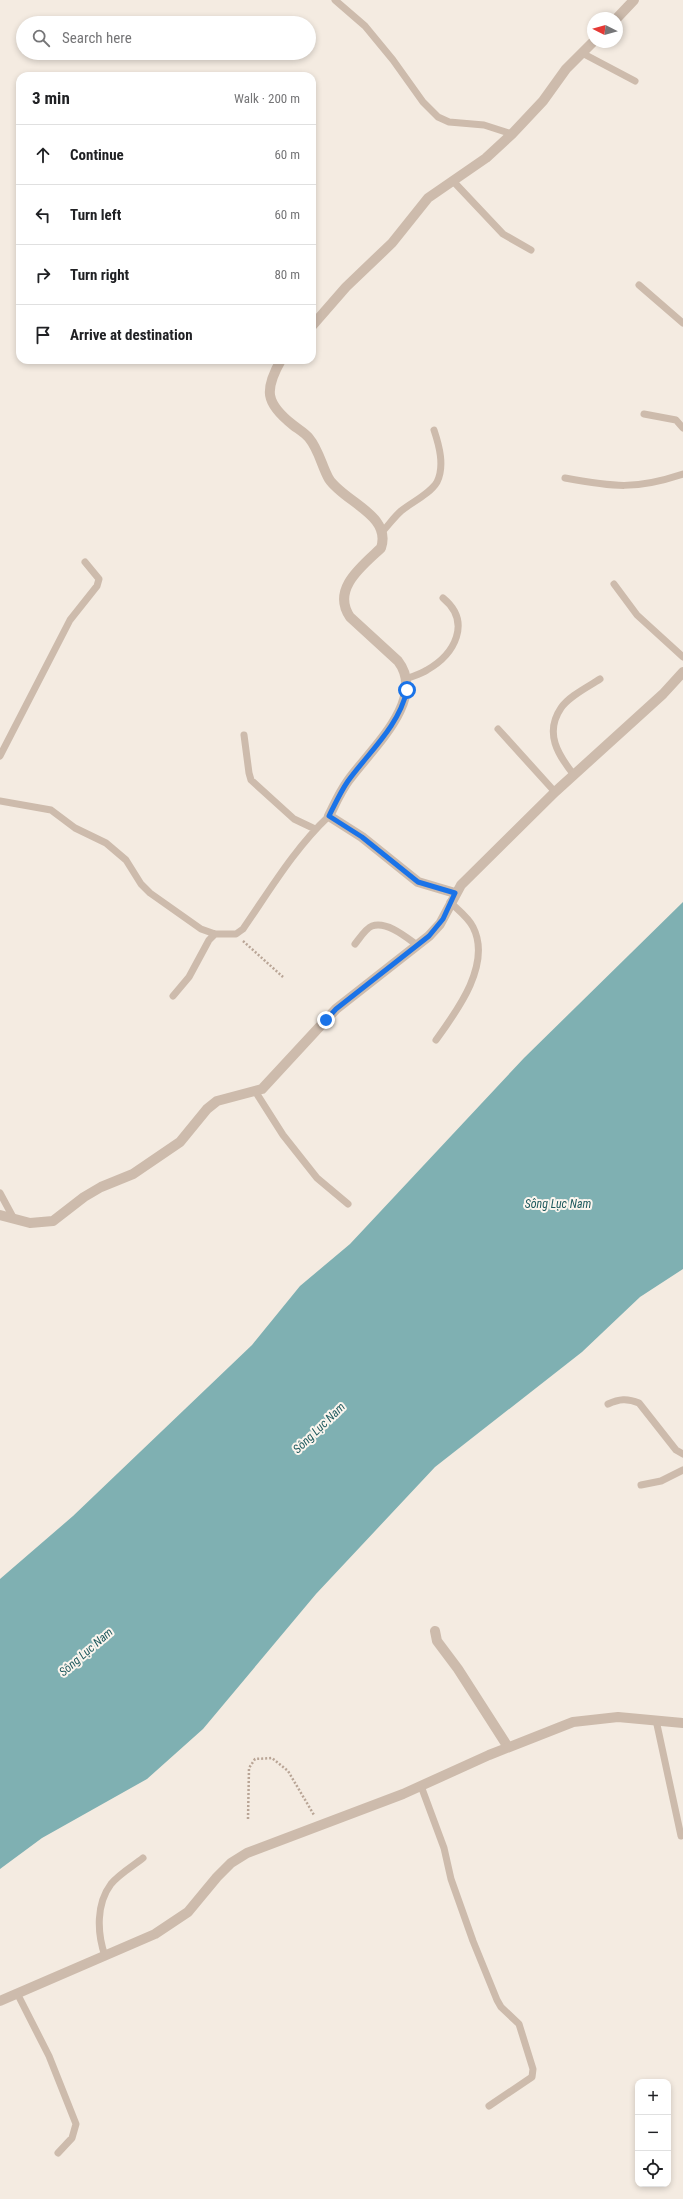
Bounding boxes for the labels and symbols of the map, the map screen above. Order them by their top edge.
north arrow [587,12,623,48]
route start [398,681,416,699]
route end [317,1011,335,1029]
water label: Sông Lục Nam [525,1197,592,1211]
water label: Sông Lục Nam [290,1400,348,1456]
water label: Sông Lục Nam [56,1625,116,1679]

